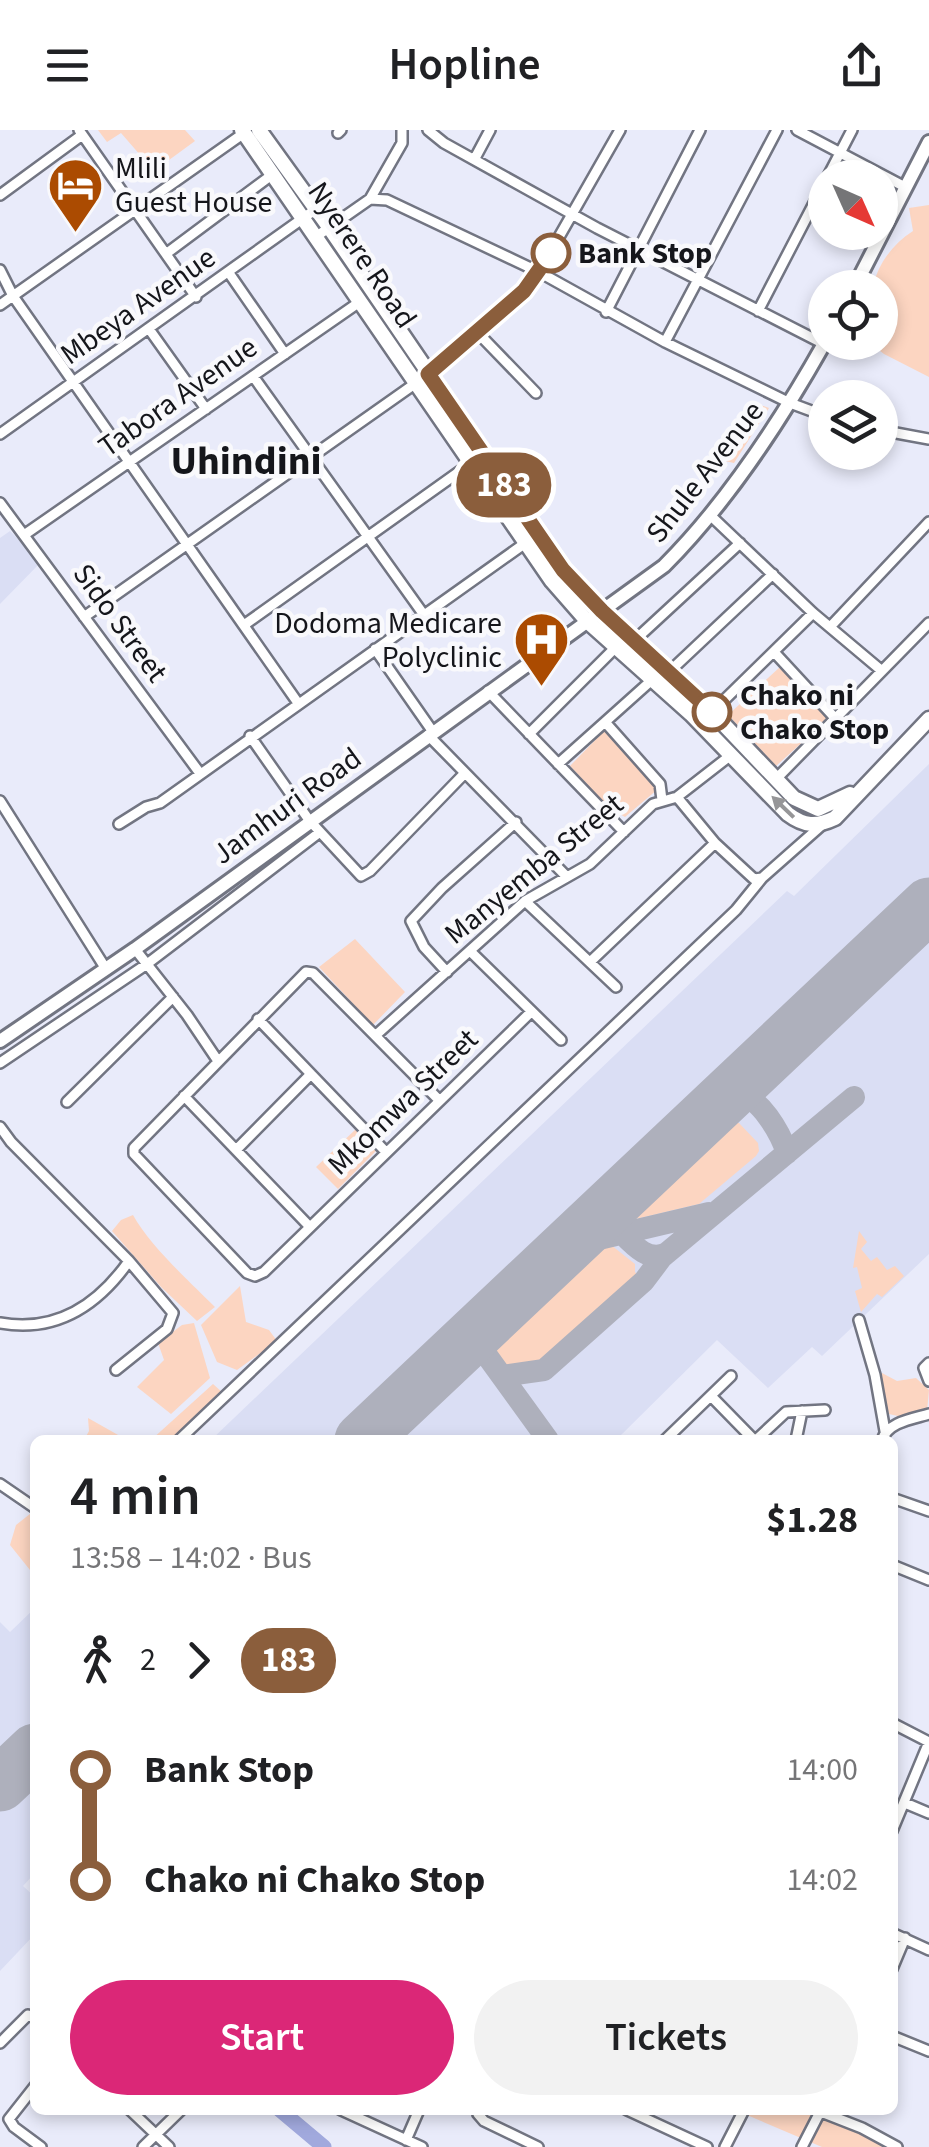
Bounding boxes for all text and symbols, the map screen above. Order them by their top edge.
text: Hopline [389,33,540,97]
icon: menu [40,38,95,93]
icon: share [834,38,889,93]
place label: Mlili Guest House [115,147,272,224]
hotel icon: Mlili Guest House [46,155,106,234]
north arrow [808,160,898,250]
map controls [808,160,898,470]
street label: Nyerere Road [297,173,427,337]
place label: Bank Stop [578,232,712,275]
marker: Bank Stop [532,234,570,272]
street label: Mbeya Avenue [52,237,224,375]
button: locate [808,270,898,360]
street label: Tabora Avenue [90,326,266,468]
button: layers [808,380,898,470]
street label: Shule Avenue [636,392,774,552]
district label: Uhindini [170,433,322,490]
line badge: 183 [446,452,562,518]
text: 183 [476,460,532,510]
street label: Sido Street [62,555,178,691]
place label: Dodoma Medicare Polyclinic [274,602,502,679]
hospital icon: Dodoma Medicare Polyclinic [511,610,571,689]
place label: Chako ni Chako Stop [740,674,889,751]
marker: Chako ni Chako Stop [693,693,731,731]
street label: Jamhuri Road [203,737,371,875]
street label: Manyemba Street [435,783,633,955]
one-way arrow [771,796,795,819]
street label: Mkomwa Street [318,1019,488,1185]
text: 4 min [70,1458,201,1536]
text: $1.28 [766,1493,858,1547]
text: 13:58 – 14:02 · Bus [70,1535,312,1581]
icon: walk [70,1633,125,1688]
icon: forward [171,1633,226,1688]
text: 183 [261,1635,316,1685]
text: 2 [140,1637,156,1683]
text: Bank Stop [144,1743,314,1797]
text: 14:00 [786,1747,858,1793]
text: Chako ni Chako Stop [144,1853,485,1907]
text: 14:02 [786,1857,858,1903]
button: Start [70,1980,454,2095]
button: Tickets [474,1980,858,2095]

